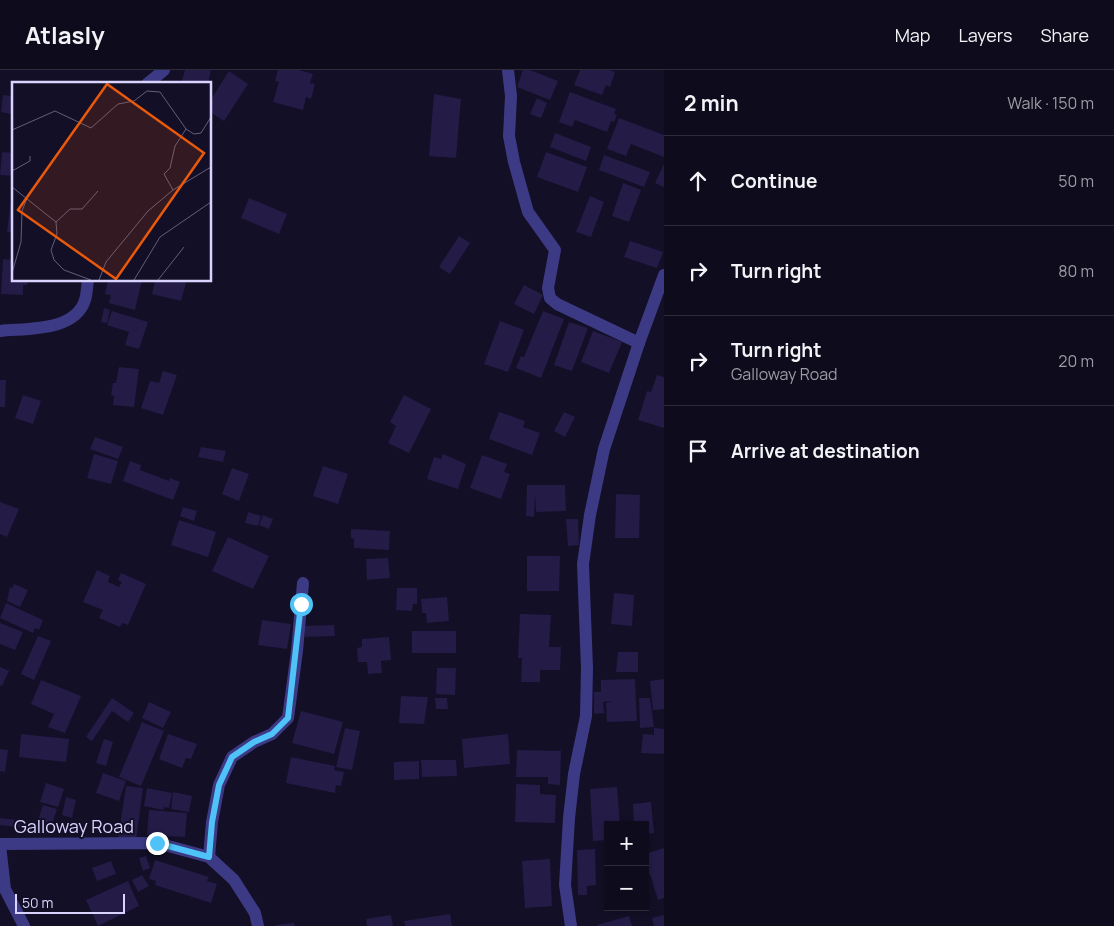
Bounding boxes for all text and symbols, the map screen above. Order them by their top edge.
text: Atlasly [25,18,105,51]
text: Map [895,23,930,47]
text: Layers [958,23,1012,47]
text: Share [1040,23,1089,47]
inset map [12,82,211,281]
text: 2 min [684,89,739,117]
text: Walk · 150 m [1007,92,1094,114]
icon: ahead [684,167,712,195]
text: Continue [731,168,817,194]
text: 50 m [1058,170,1094,192]
icon: right [684,257,712,285]
text: Turn right [731,258,821,284]
text: 80 m [1058,260,1094,282]
text: Turn right [731,337,821,363]
icon: right [684,347,712,375]
text: 20 m [1058,350,1094,372]
text: Galloway Road [731,363,838,385]
icon: arrive [684,437,712,465]
text: Arrive at destination [731,438,920,464]
route start [290,593,313,616]
street label: Galloway Road [14,814,134,838]
map controls [604,821,649,911]
button: + [604,821,649,866]
route end [146,832,169,855]
button: − [604,866,649,911]
scale bar [15,891,125,914]
text: 50 m [22,893,53,912]

